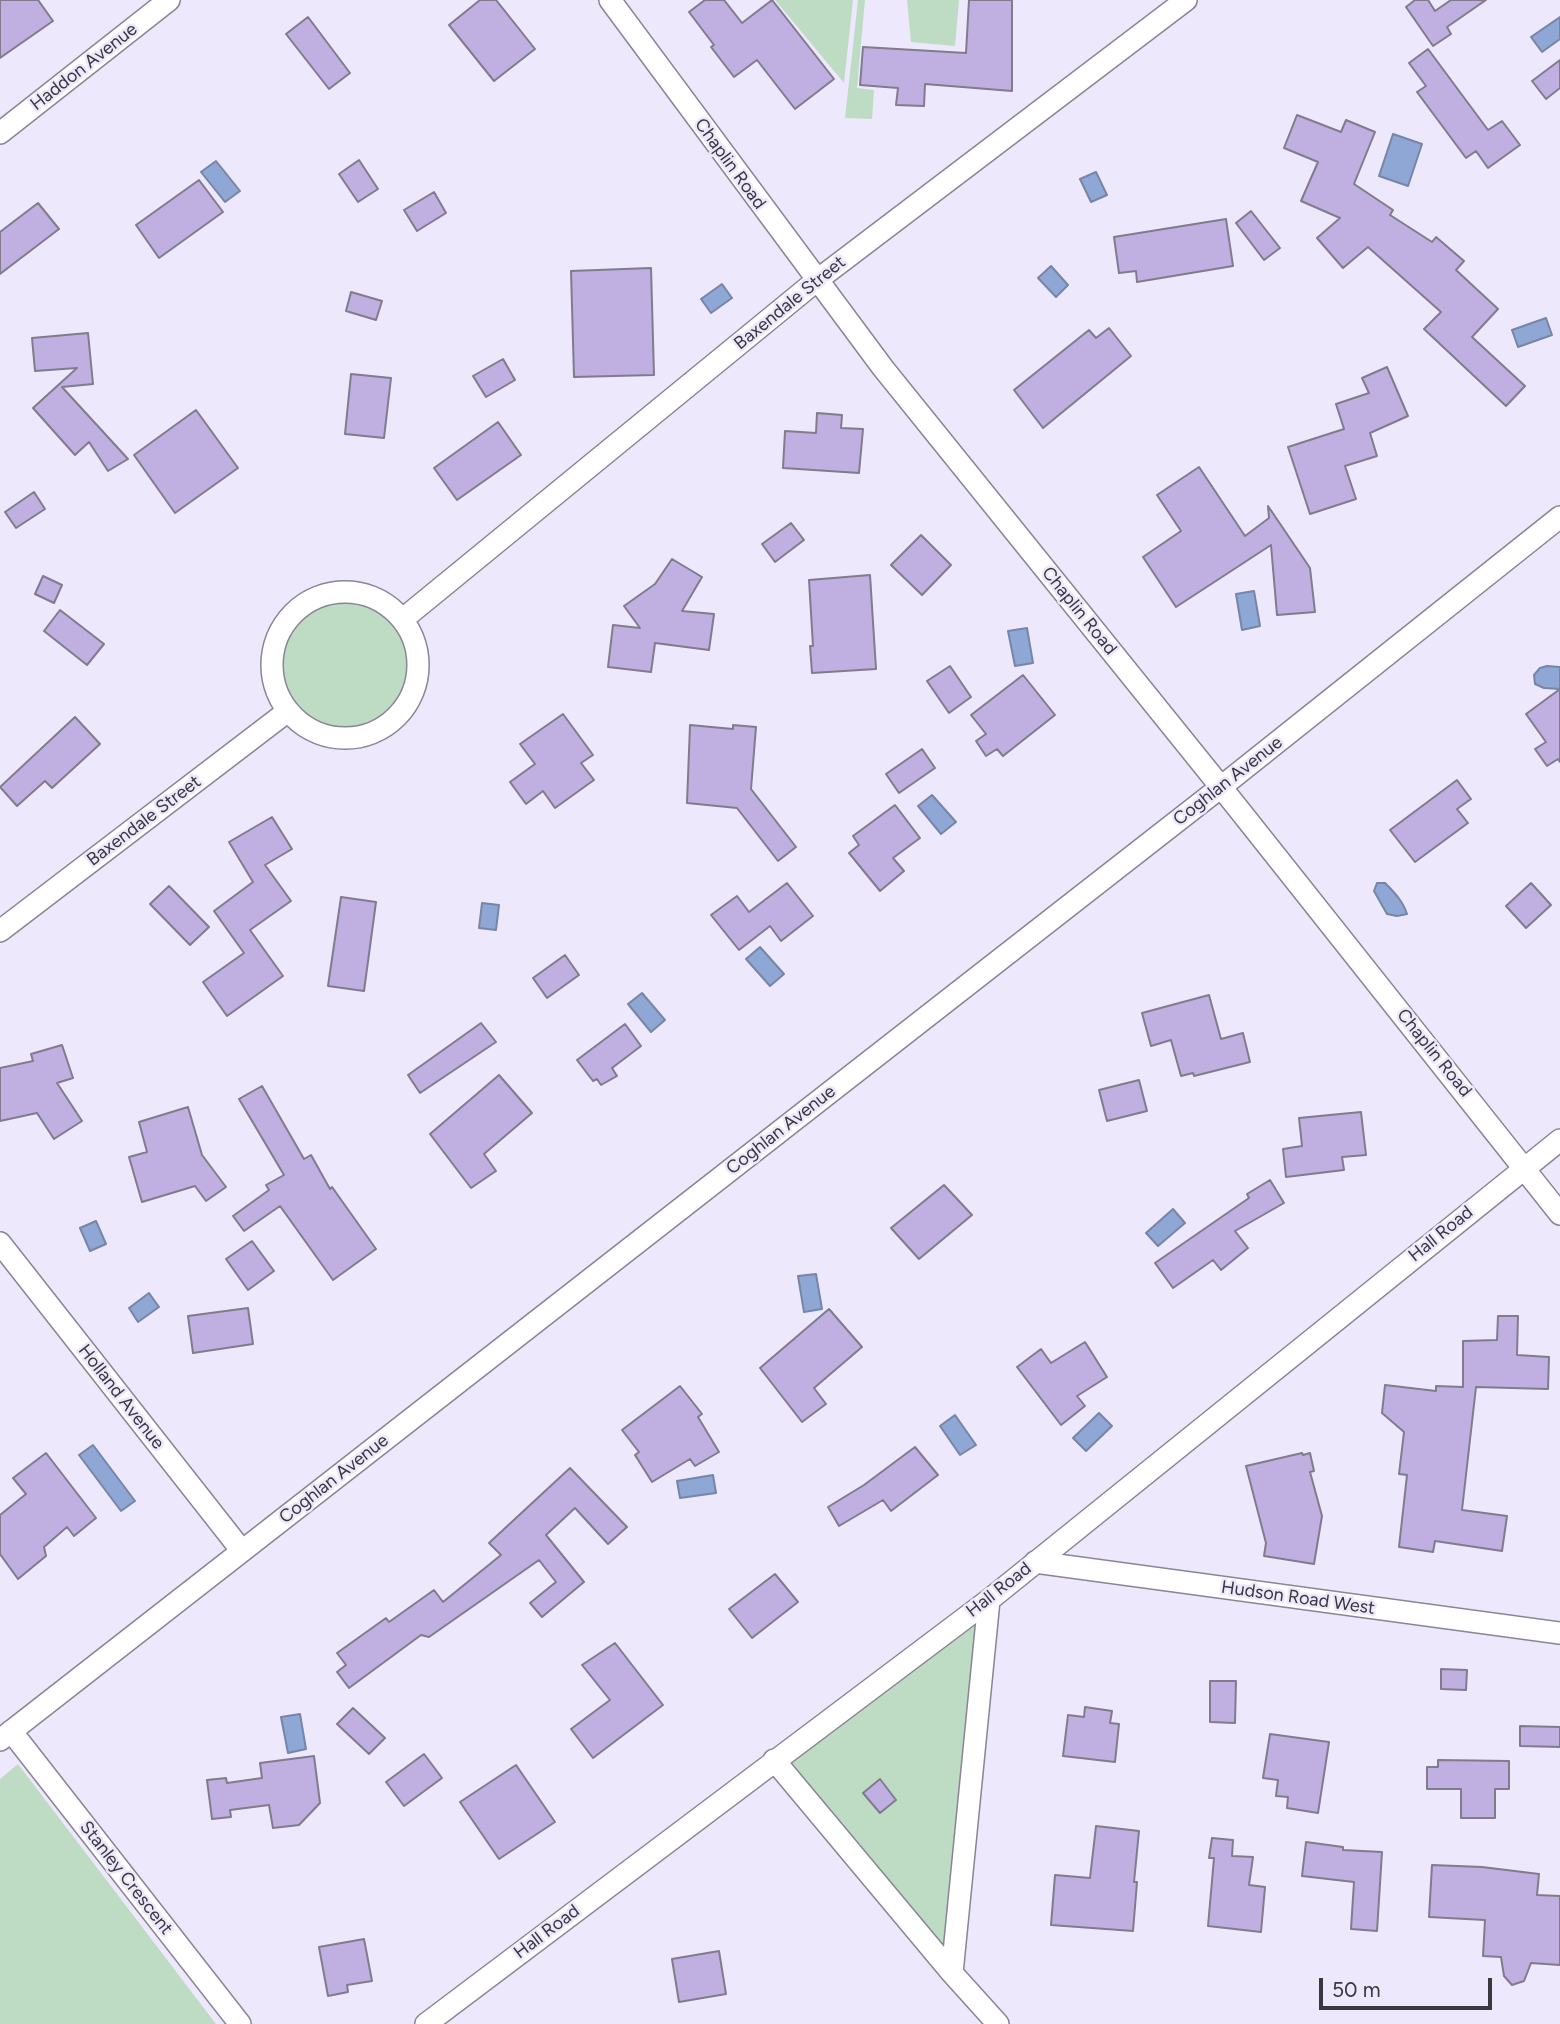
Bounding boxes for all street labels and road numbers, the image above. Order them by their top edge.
street label: Haddon Avenue [26,19,142,115]
street label: Chaplin Road [690,114,770,214]
street label: Baxendale Street [730,252,850,354]
street label: Chaplin Road [1037,563,1121,659]
street label: Coghlan Avenue [1169,732,1287,830]
street label: Baxendale Street [83,771,205,871]
street label: Chaplin Road [1392,1005,1476,1101]
street label: Coghlan Avenue [722,1081,840,1179]
street label: Hall Road [1404,1202,1478,1266]
street label: Holland Avenue [73,1340,169,1454]
street label: Coghlan Avenue [275,1430,393,1528]
street label: Hall Road [962,1558,1036,1622]
street label: Hudson Road West [1220,1577,1376,1619]
street label: Stanley Crescent [75,1817,177,1939]
street label: Hall Road [510,1900,584,1964]

